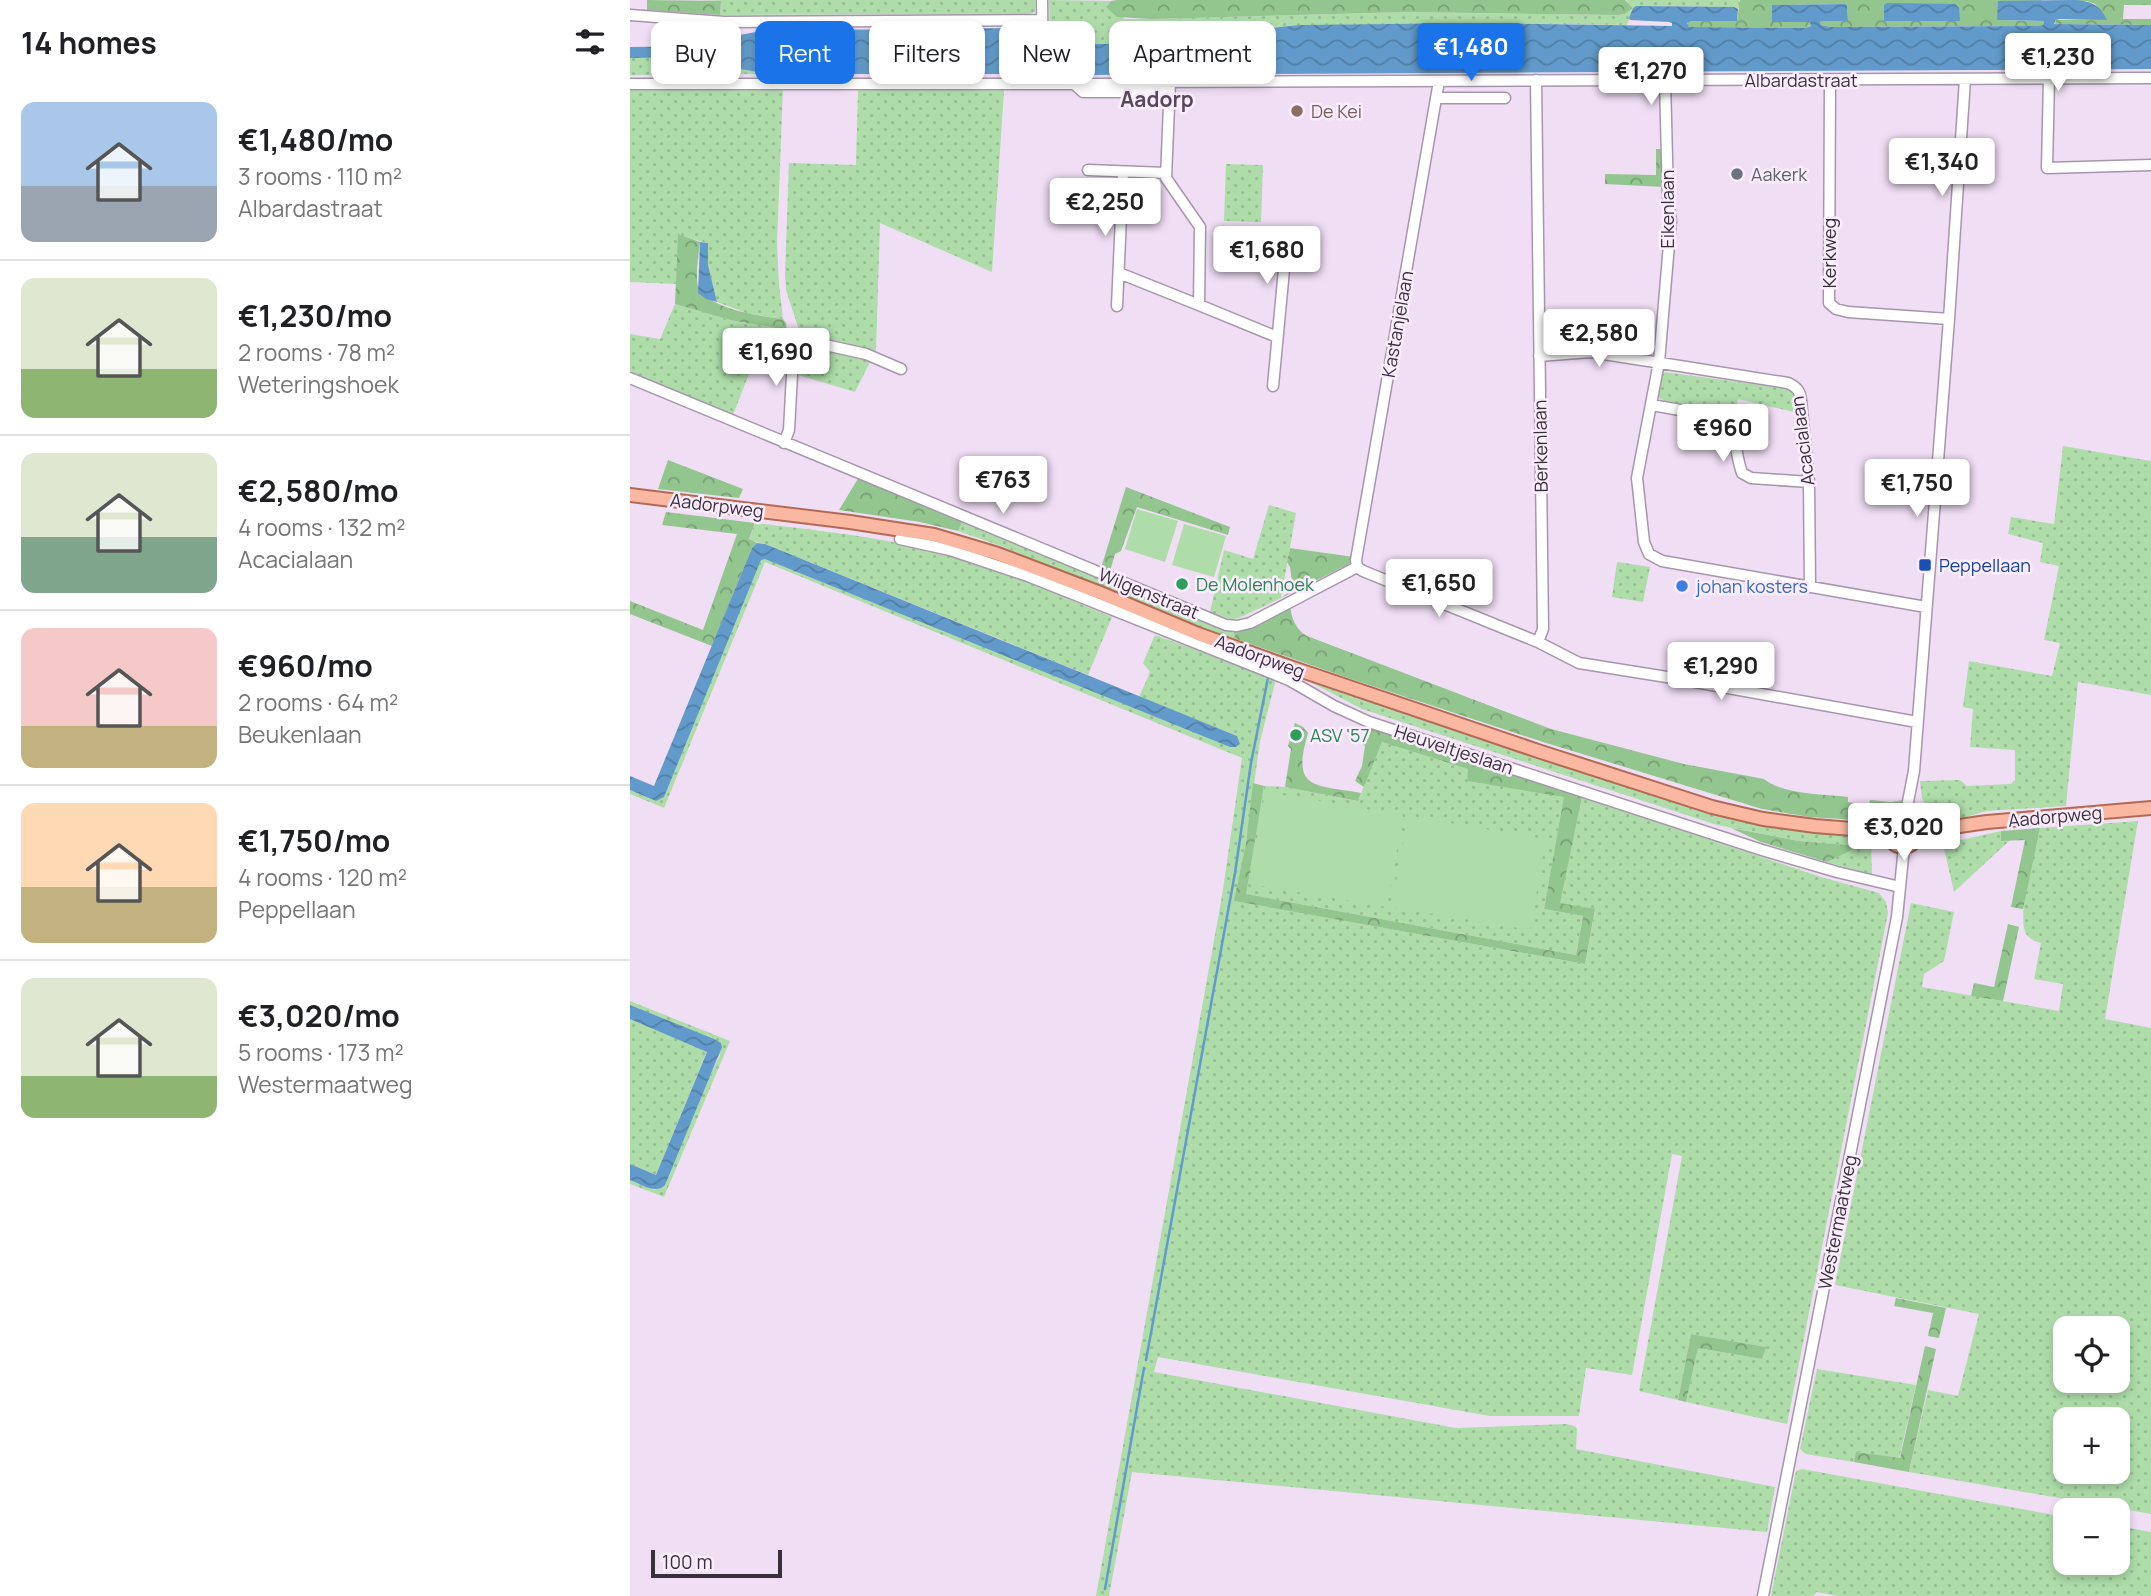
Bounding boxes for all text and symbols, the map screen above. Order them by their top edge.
chip: Buy [651,21,741,84]
chip: Rent [755,21,855,84]
chip: Filters [869,21,985,84]
chip: New [999,21,1095,84]
chip: Apartment [1109,21,1276,84]
text: 14 homes [21,22,157,63]
icon: filters [571,23,609,61]
pin: €1,480 [1414,24,1528,83]
text: €1,480 [1433,30,1509,62]
pin: €1,230 [2001,34,2115,93]
text: €1,230 [2021,40,2095,72]
pin: €1,270 [1594,48,1708,107]
text: €1,270 [1615,54,1687,86]
street label: Albardastraat [1744,68,1858,92]
district label: Aadorp [1120,85,1194,113]
place label: De Kei [1311,99,1362,123]
marker: De Kei [1289,103,1305,119]
text: €1,480/mo [238,119,393,160]
icon: home [77,130,161,214]
pin: €1,340 [1885,138,1999,198]
text: €1,340 [1905,145,1979,177]
text: 3 rooms · 110 m² [238,160,402,192]
place label: Aakerk [1751,162,1808,186]
marker: Aakerk [1729,166,1745,182]
street label: Eikenlaan [1655,169,1679,249]
pin: €2,250 [1048,178,1162,238]
text: €2,250 [1066,185,1144,217]
text: Albardastraat [238,192,383,224]
street label: Kerkweg [1817,218,1841,288]
pin: €1,680 [1210,226,1324,286]
text: €1,680 [1229,233,1305,265]
street label: Kastanjelaan [1376,269,1418,379]
text: €1,230/mo [238,295,392,336]
icon: home [77,306,161,390]
pin: €2,580 [1542,310,1656,369]
text: €2,580 [1559,316,1639,348]
pin: €1,690 [719,328,833,388]
text: €1,690 [739,335,813,367]
text: 2 rooms · 78 m² [238,336,395,368]
text: Weteringshoek [238,368,399,400]
street label: Acacialaan [1785,395,1819,487]
street label: Berkenlaan [1527,399,1553,493]
pin: €960 [1682,405,1764,464]
text: €960 [1693,411,1753,443]
pin: €763 [962,456,1044,516]
pin: €1,750 [1860,460,1974,519]
text: €763 [975,463,1031,495]
text: €1,750 [1881,466,1953,498]
text: €2,580/mo [238,470,399,511]
icon: home [77,481,161,565]
street label: Aadorpweg [669,487,765,523]
text: 4 rooms · 132 m² [238,511,406,543]
text: Acacialaan [238,543,353,575]
place label: Peppellaan [1939,553,2031,577]
marker: Peppellaan [1917,557,1933,573]
pin: €1,650 [1382,560,1496,619]
street label: Wilgenstraat [1095,562,1203,624]
text: €1,650 [1402,566,1476,598]
place label: De Molenhoek [1196,572,1315,596]
place label: johan kosters [1695,574,1808,598]
marker: De Molenhoek [1174,576,1190,592]
marker: johan kosters [1674,578,1690,594]
street label: Aadorpweg [1212,629,1308,683]
pin: €1,290 [1664,642,1778,702]
text: €960/mo [238,645,373,686]
text: €1,290 [1684,649,1758,681]
icon: home [77,656,161,740]
text: 2 rooms · 64 m² [238,686,398,718]
text: Beukenlaan [238,718,362,750]
street label: Heuveltjeslaan [1392,718,1516,780]
place label: ASV '57 [1310,723,1370,747]
marker: ASV '57 [1288,727,1304,743]
street label: Aadorpweg [2007,800,2103,832]
pin: €3,020 [1847,804,1961,863]
text: €3,020 [1864,810,1944,842]
text: €1,750/mo [238,820,390,861]
icon: home [77,831,161,915]
text: 4 rooms · 120 m² [238,861,407,893]
text: Peppellaan [238,893,356,925]
text: €3,020/mo [238,995,400,1036]
icon: home [77,1006,161,1090]
text: 5 rooms · 173 m² [238,1036,404,1068]
text: Westermaatweg [238,1068,413,1100]
street label: Westermaatweg [1812,1153,1862,1291]
map controls [2053,1316,2130,1575]
button: locate [2053,1316,2130,1393]
button: + [2053,1407,2130,1484]
button: − [2053,1498,2130,1575]
scale bar [651,1547,782,1579]
text: 100 m [662,1549,713,1575]

